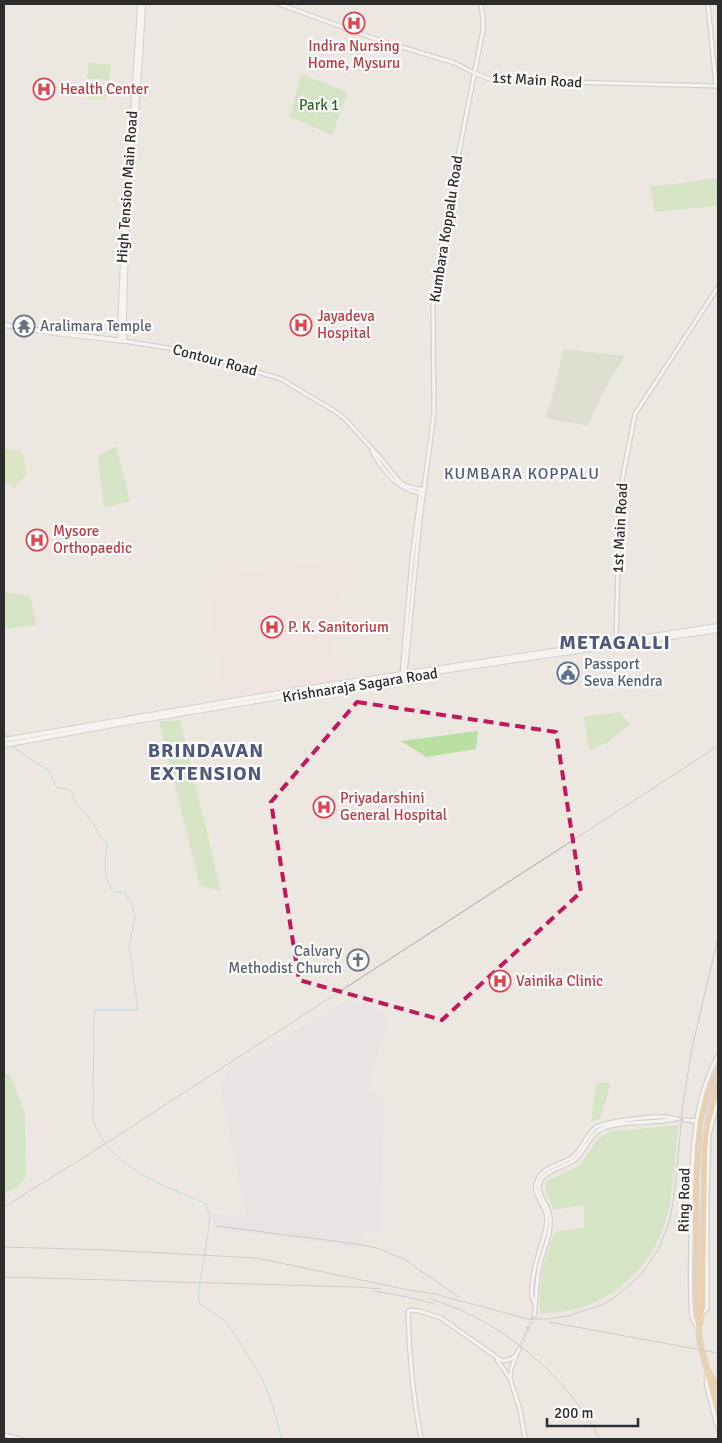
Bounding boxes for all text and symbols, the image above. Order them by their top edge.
hospital icon: Indira Nursing Home, Mysuru [342,11,366,35]
place label: Indira Nursing Home, Mysuru [308,37,400,72]
street label: 1st Main Road [491,69,583,91]
hospital icon: Health Center [32,77,56,101]
place label: Health Center [60,80,149,98]
park label: Park 1 [299,96,339,114]
street label: High Tension Main Road [113,110,141,264]
street label: Kumbara Koppalu Road [425,154,467,304]
place label: Jayadeva Hospital [317,307,375,342]
hospital icon: Jayadeva Hospital [289,313,313,337]
temple icon: Aralimara Temple [12,314,36,338]
place label: Aralimara Temple [40,317,152,335]
street label: Contour Road [171,340,259,380]
district label: KUMBARA KOPPALU [444,464,600,484]
street label: 1st Main Road [609,482,631,574]
place label: Mysore Orthopaedic [53,522,132,557]
hospital icon: Mysore Orthopaedic [25,528,49,552]
hospital icon: P. K. Sanitorium [260,615,284,639]
place label: P. K. Sanitorium [288,618,389,636]
district label: METAGALLI [559,630,671,655]
place label: Passport Seva Kendra [584,655,663,690]
public building icon: Passport Seva Kendra [556,661,580,685]
street label: Krishnaraja Sagara Road [281,664,439,706]
district label: BRINDAVAN EXTENSION [148,738,264,786]
place label: Priyadarshini General Hospital [340,789,447,824]
hospital icon: Priyadarshini General Hospital [312,795,336,819]
place label: Calvary Methodist Church [228,942,342,977]
church icon: Calvary Methodist Church [346,948,370,972]
hospital icon: Vainika Clinic [488,969,512,993]
place label: Vainika Clinic [516,972,603,990]
street label: Ring Road [674,1168,694,1232]
scale bar [547,1396,638,1428]
text: 200 m [554,1404,594,1422]

